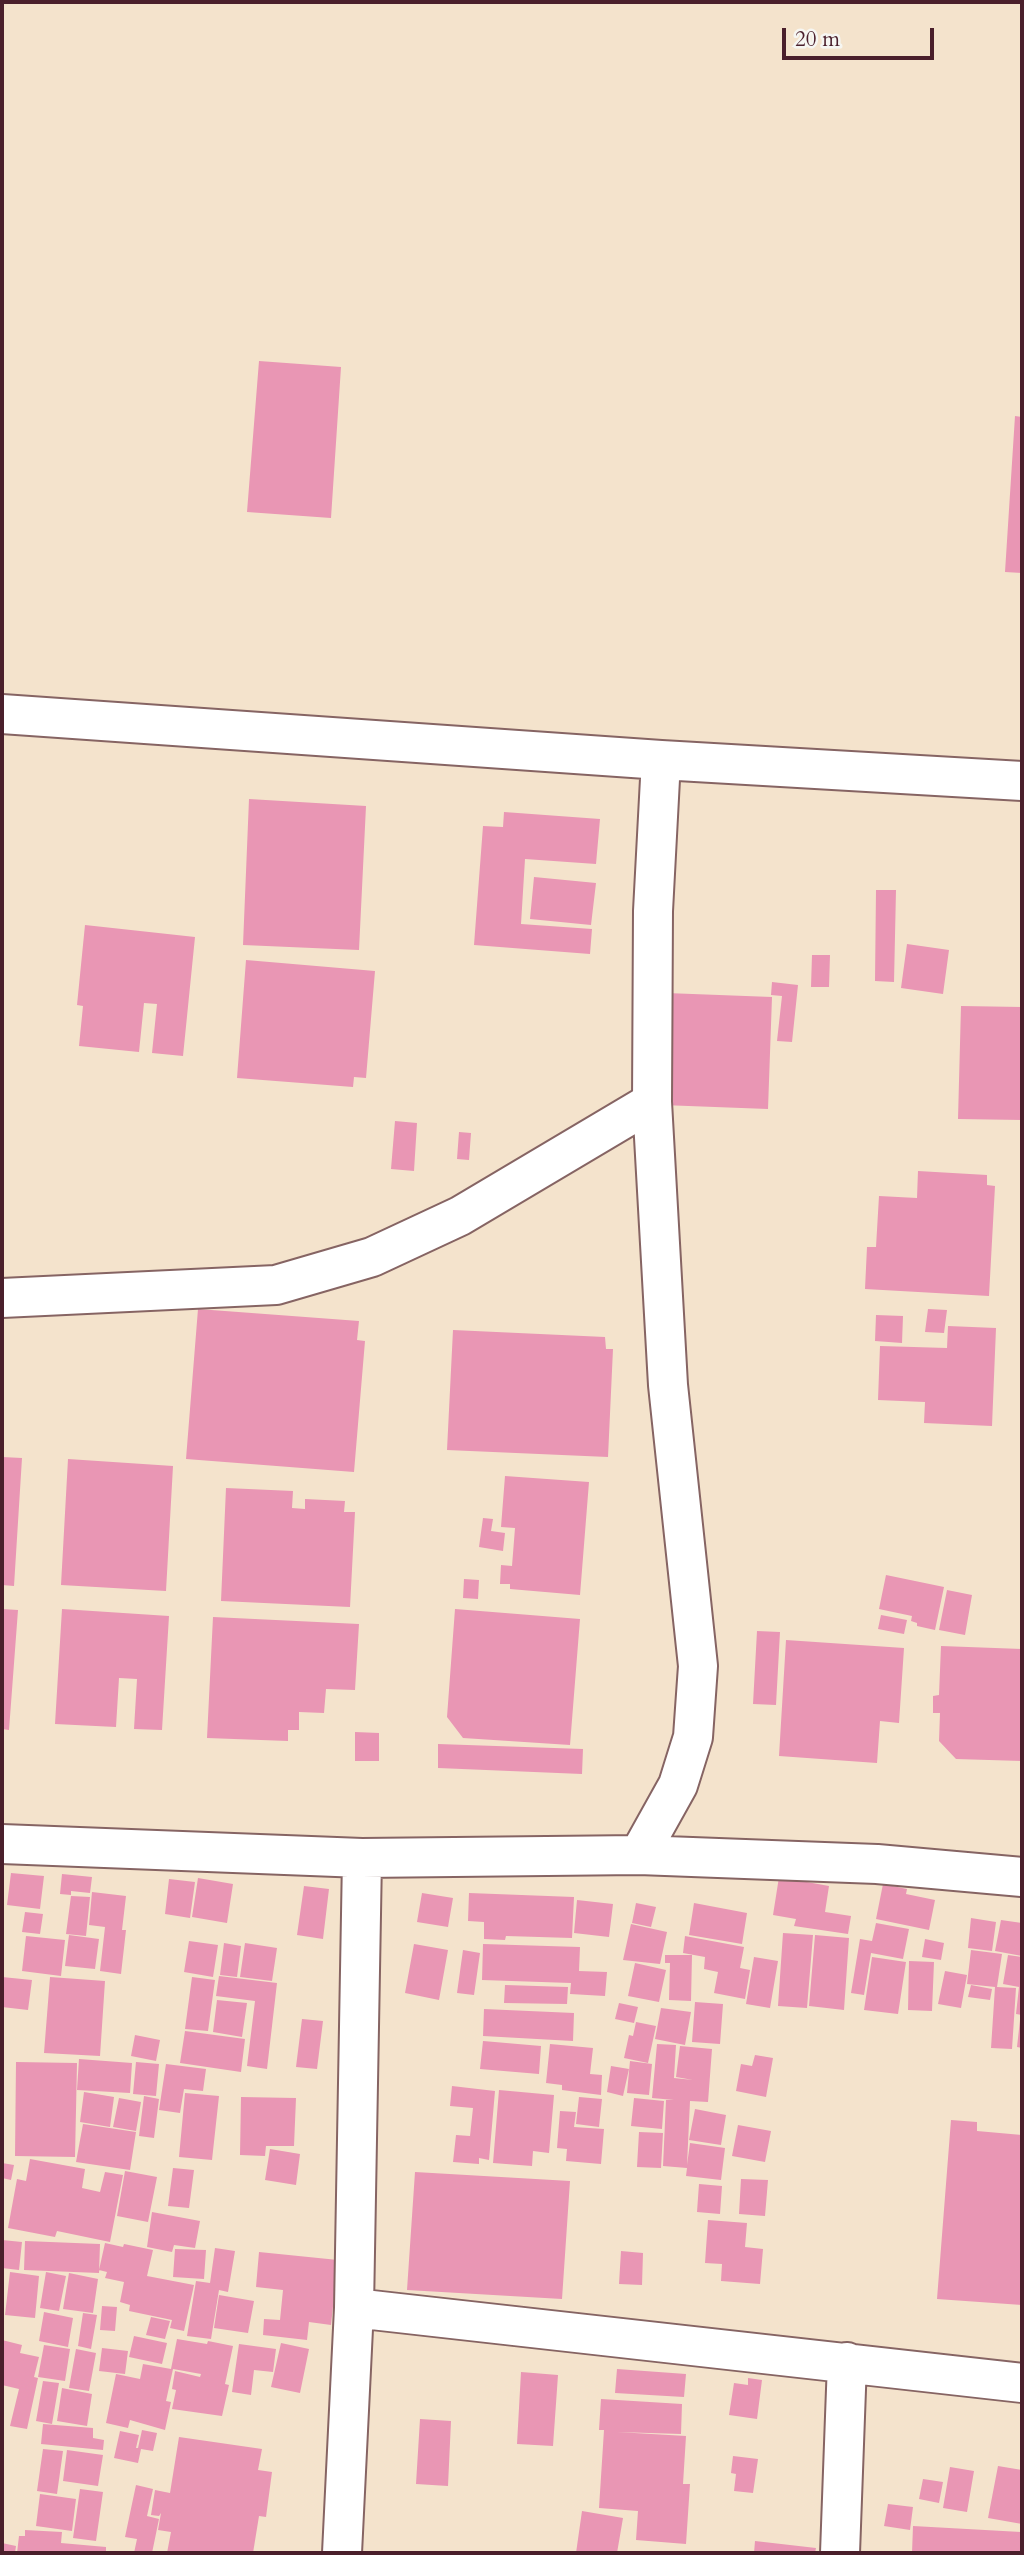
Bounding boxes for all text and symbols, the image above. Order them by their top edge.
scale bar [786,14,938,58]
text: 20 m [795,25,840,54]

